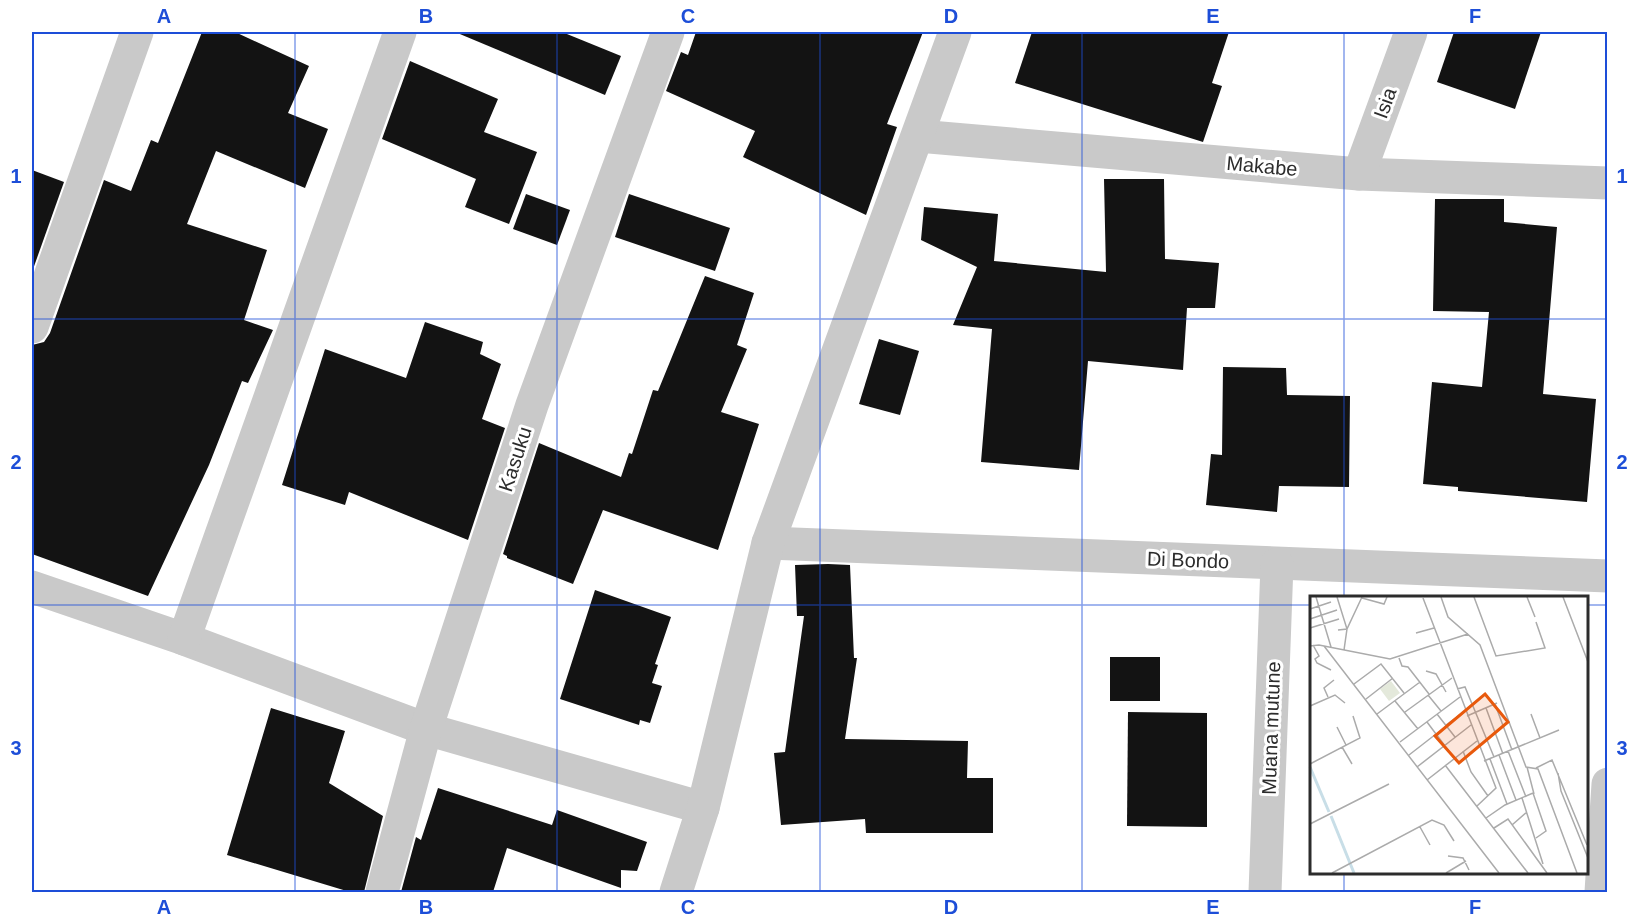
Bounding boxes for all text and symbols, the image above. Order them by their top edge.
text: A [157,5,171,27]
text: B [419,5,433,27]
text: C [681,5,695,27]
text: D [944,5,958,27]
text: E [1206,5,1220,27]
text: F [1469,5,1481,27]
street label: Isia [1369,84,1401,121]
street label: Makabe [1226,152,1298,180]
text: 1 [10,165,22,187]
text: 1 [1616,165,1628,187]
street label: Kasuku [494,424,536,494]
text: 2 [10,451,22,473]
text: 2 [1616,451,1628,473]
street label: Di Bondo [1147,548,1229,572]
inset map [1310,596,1588,873]
street label: Muana mutune [1258,661,1284,795]
text: 3 [10,737,22,759]
text: 3 [1616,737,1628,759]
text: A [157,896,171,918]
text: B [419,896,433,918]
text: C [681,896,695,918]
text: D [944,896,958,918]
text: E [1206,896,1220,918]
text: F [1469,896,1481,918]

